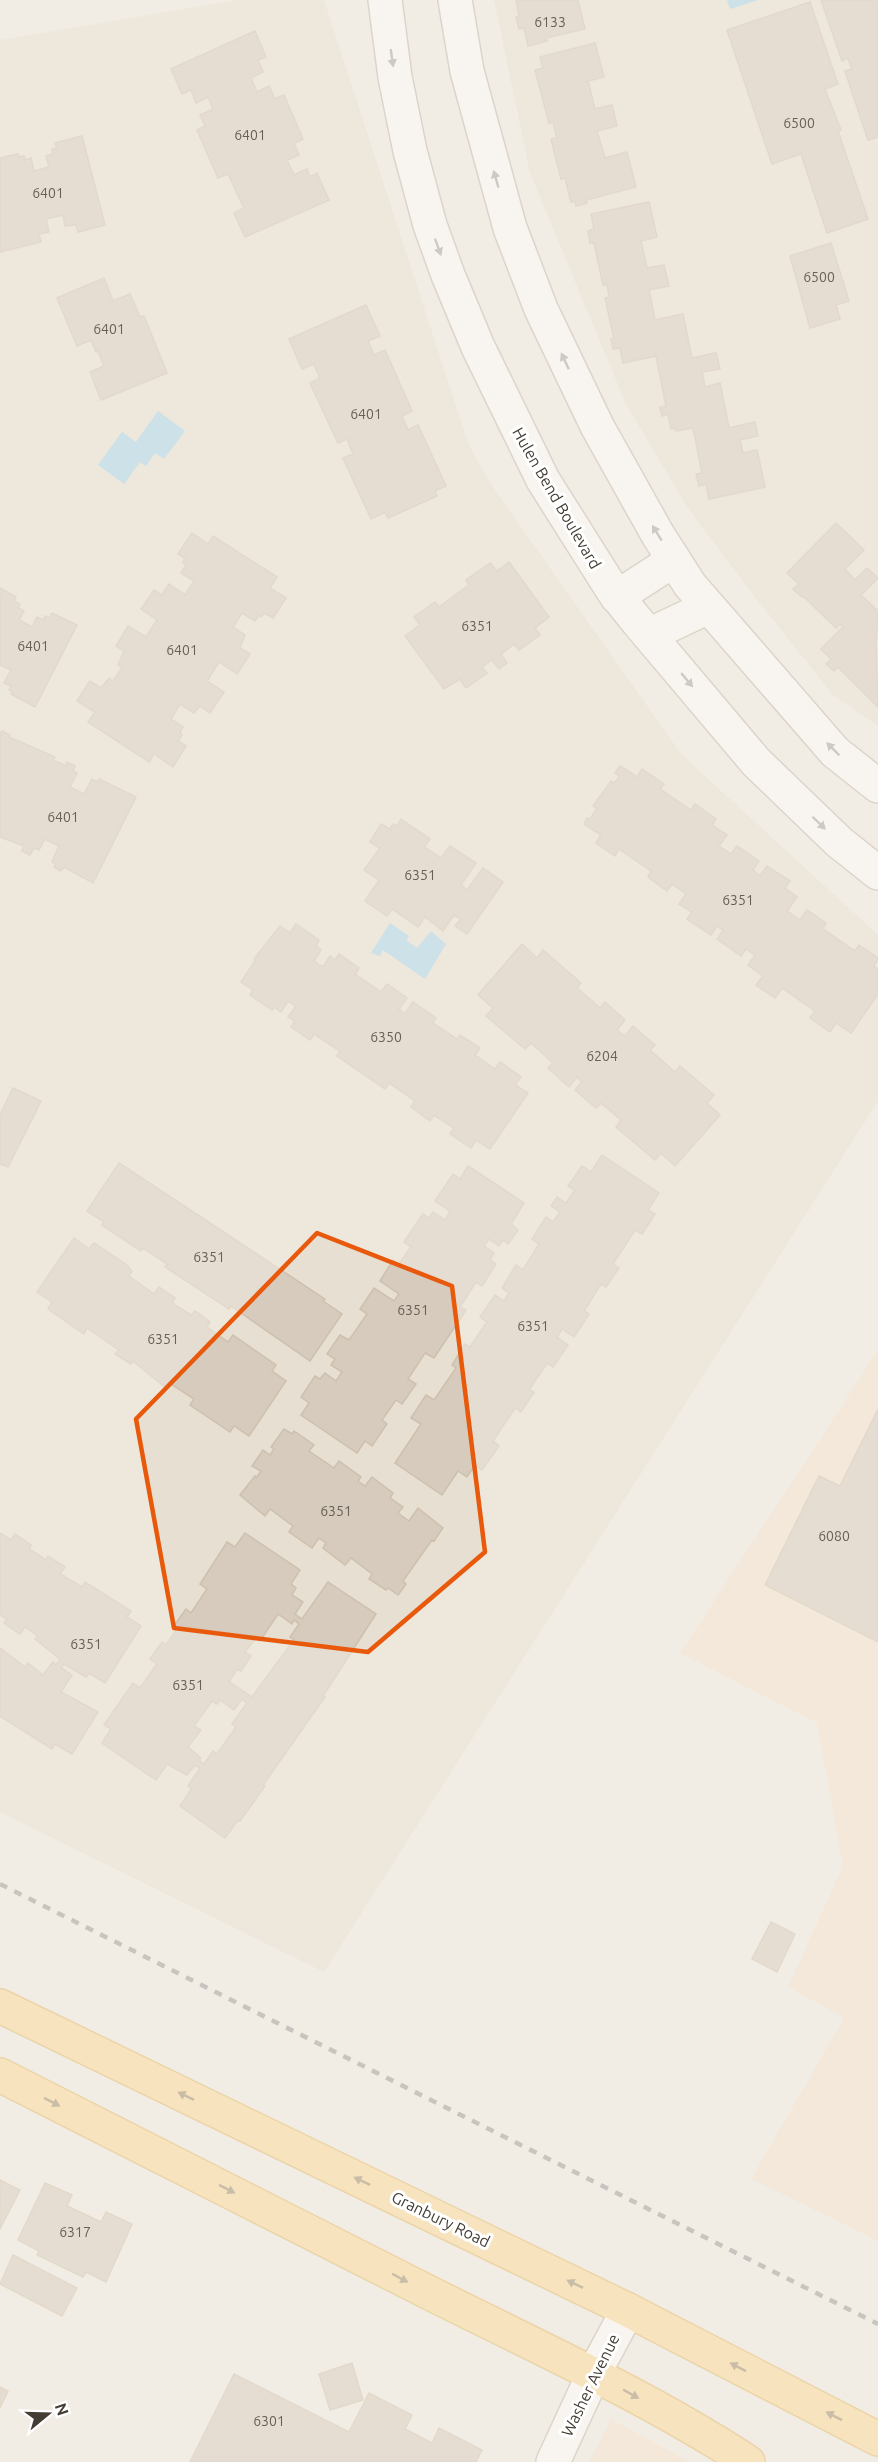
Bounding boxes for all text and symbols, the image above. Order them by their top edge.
house number: 6133 [534,14,566,30]
one-way arrow [388,49,397,68]
house number: 6500 [783,115,815,131]
house number: 6401 [234,127,266,143]
one-way arrow [491,170,500,188]
house number: 6401 [32,185,64,201]
one-way arrow [434,238,444,256]
house number: 6500 [803,269,835,285]
house number: 6401 [93,321,125,337]
one-way arrow [561,352,570,369]
house number: 6401 [350,406,382,422]
street label: Hulen Bend Boulevard [509,424,605,572]
one-way arrow [652,524,662,541]
house number: 6351 [461,618,493,634]
house number: 6401 [17,638,49,654]
house number: 6401 [166,642,198,658]
one-way arrow [680,672,693,687]
one-way arrow [826,741,840,756]
house number: 6401 [47,809,79,825]
one-way arrow [812,816,827,830]
house number: 6351 [404,867,436,883]
house number: 6351 [722,892,754,908]
house number: 6350 [370,1029,402,1045]
house number: 6204 [586,1048,618,1064]
house number: 6351 [193,1249,225,1265]
house number: 6351 [397,1302,429,1318]
house number: 6351 [517,1318,549,1334]
house number: 6351 [147,1331,179,1347]
house number: 6351 [320,1503,352,1519]
house number: 6080 [818,1528,850,1544]
house number: 6351 [70,1636,102,1652]
house number: 6351 [172,1677,204,1693]
one-way arrow [178,2092,195,2101]
one-way arrow [44,2097,61,2106]
one-way arrow [353,2176,370,2186]
one-way arrow [218,2184,235,2194]
street label: Granbury Road [389,2187,493,2251]
house number: 6317 [59,2224,91,2240]
one-way arrow [392,2273,409,2283]
one-way arrow [567,2280,584,2289]
street label: Washer Avenue [558,2331,622,2439]
one-way arrow [729,2362,747,2372]
north arrow [18,2384,78,2444]
one-way arrow [623,2388,639,2399]
text: N [52,2401,73,2418]
one-way arrow [825,2411,842,2421]
house number: 6301 [253,2413,285,2429]

